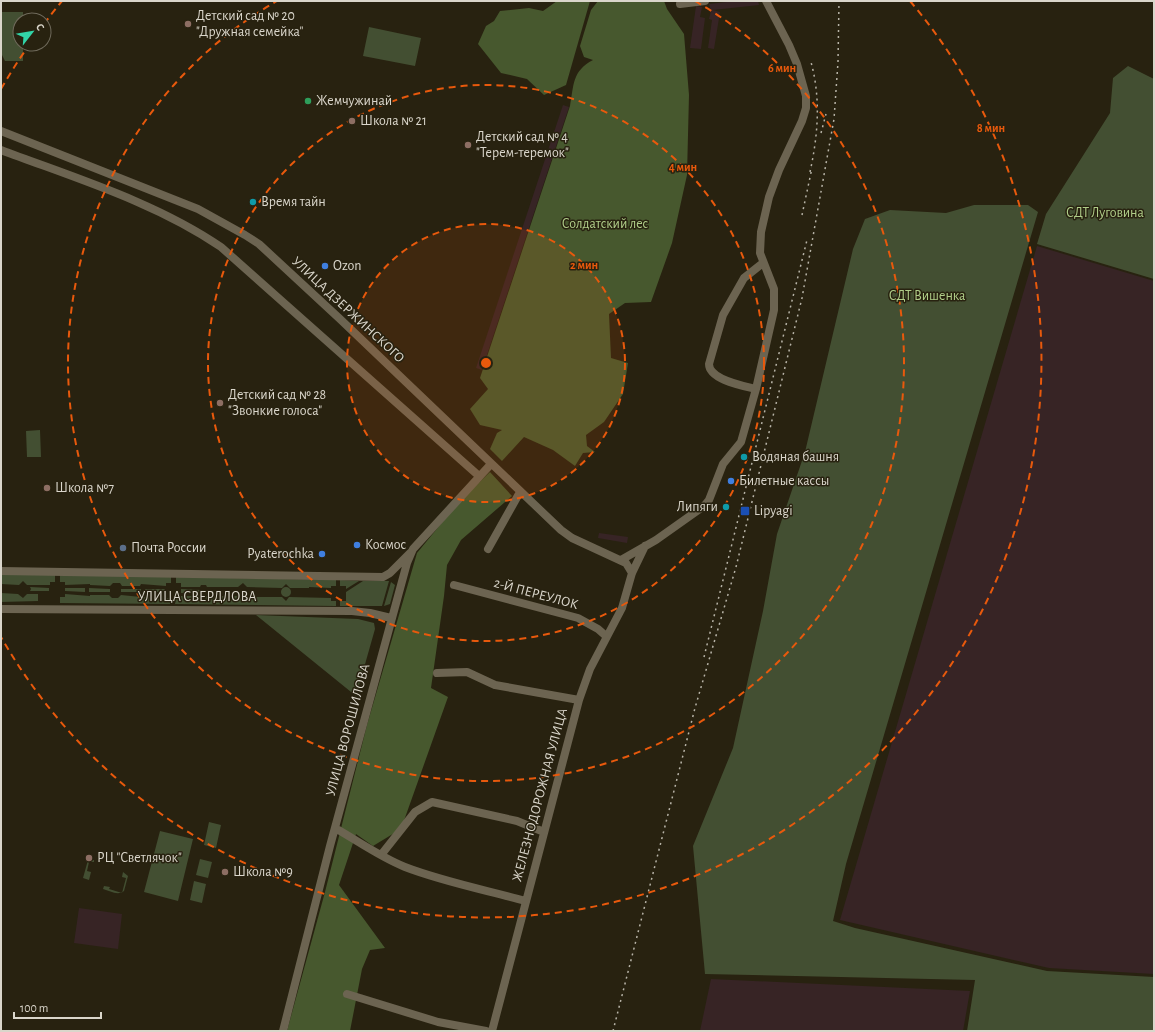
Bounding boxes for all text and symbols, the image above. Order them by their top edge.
place label: Детский сад № 20 "Дружная семейка" [196,9,304,39]
north arrow [12,12,52,52]
marker: Детский сад № 20 "Дружная семейка" [183,19,193,29]
text: С [34,22,46,33]
text: 6 мин [768,62,796,74]
place label: Жемчужинай [316,94,392,108]
marker: Жемчужинай [303,96,313,106]
place label: Школа № 21 [360,114,427,128]
marker: Школа № 21 [347,116,357,126]
text: 8 мин [977,122,1005,134]
place label: Детский сад № 4 "Терем-теремок" [476,130,569,160]
marker: Детский сад № 4 "Терем-теремок" [463,140,473,150]
text: 4 мин [669,161,697,173]
place label: Время тайн [261,195,326,209]
marker: Время тайн [248,197,258,207]
park label: СДТ Луговина [1066,206,1145,220]
park label: Солдатский лес [562,217,649,231]
street label: УЛИЦА ДЗЕРЖИНСКОГО [289,254,407,366]
place label: Ozon [333,259,361,273]
text: 2 мин [570,259,598,271]
marker: Ozon [320,261,330,271]
park label: СДТ Вишенка [889,289,966,303]
centre of rings [479,356,493,370]
place label: Детский сад № 28 "Звонкие голоса" [228,388,326,418]
marker: Детский сад № 28 "Звонкие голоса" [215,398,225,408]
place label: Водяная башня [752,450,839,464]
marker: Водяная башня [739,452,749,462]
place label: Билетные кассы [739,474,829,488]
marker: Билетные кассы [726,476,736,486]
place label: Школа №7 [55,481,114,495]
marker: Школа №7 [42,483,52,493]
place label: Липяги [677,500,718,514]
marker: Липяги [721,502,731,512]
place label: Lipyagi [754,504,793,518]
marker: Lipyagi [739,505,751,517]
place label: Космос [365,538,407,552]
marker: Космос [352,540,362,550]
place label: Почта России [131,541,206,555]
marker: Почта России [118,543,128,553]
place label: Pyaterochka [247,547,315,561]
marker: Pyaterochka [317,549,327,559]
street label: 2-Й ПЕРЕУЛОК [492,575,580,612]
street label: УЛИЦА СВЕРДЛОВА [137,590,257,604]
street label: УЛИЦА ВОРОШИЛОВА [324,662,372,798]
street label: ЖЕЛЕЗНОДОРОЖНАЯ УЛИЦА [510,707,570,883]
place label: РЦ "Светлячок" [97,851,182,865]
marker: РЦ "Светлячок" [84,853,94,863]
place label: Школа №9 [233,865,293,879]
marker: Школа №9 [220,867,230,877]
scale bar [14,994,101,1020]
text: 100 m [20,1002,48,1014]

